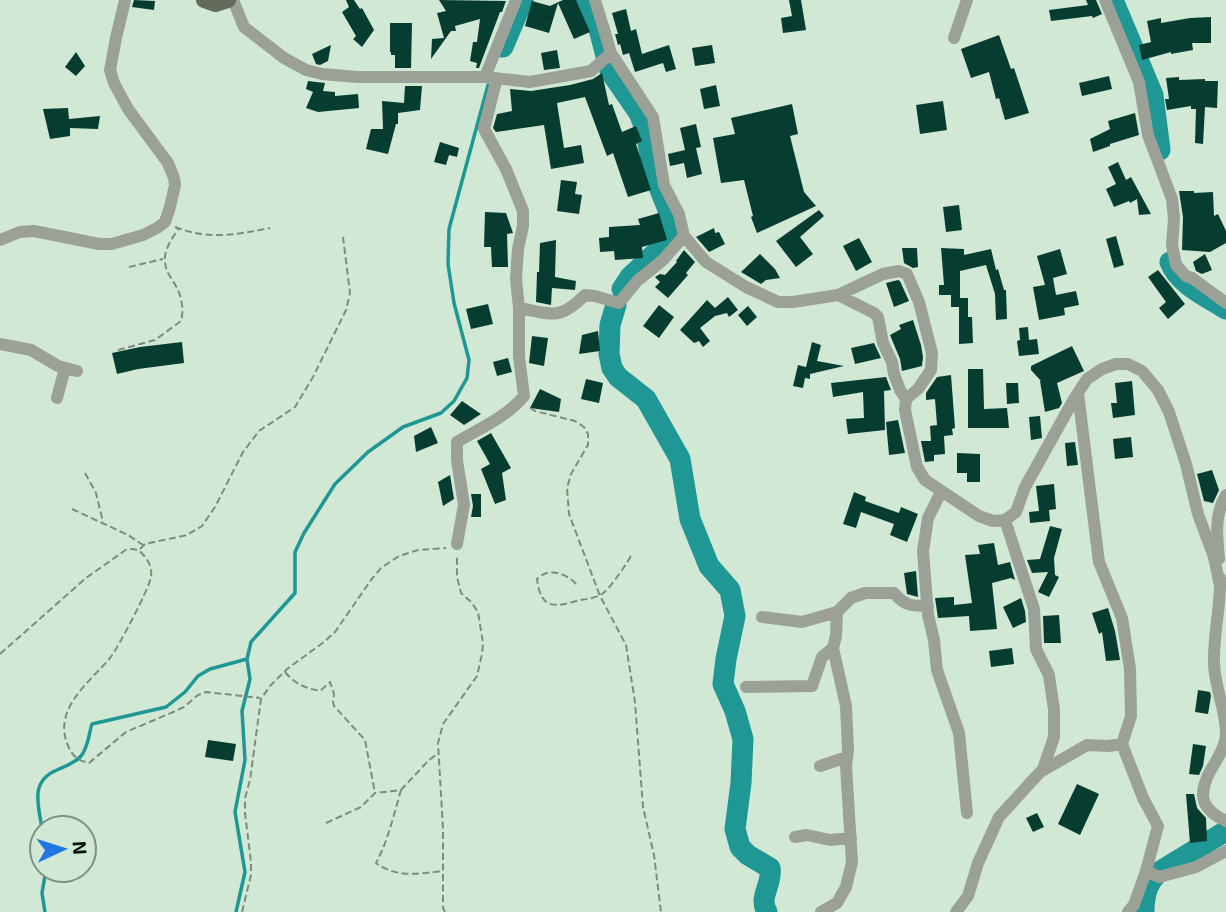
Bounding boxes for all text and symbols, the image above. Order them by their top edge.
north arrow [28,814,98,884]
text: N [69,840,92,855]

